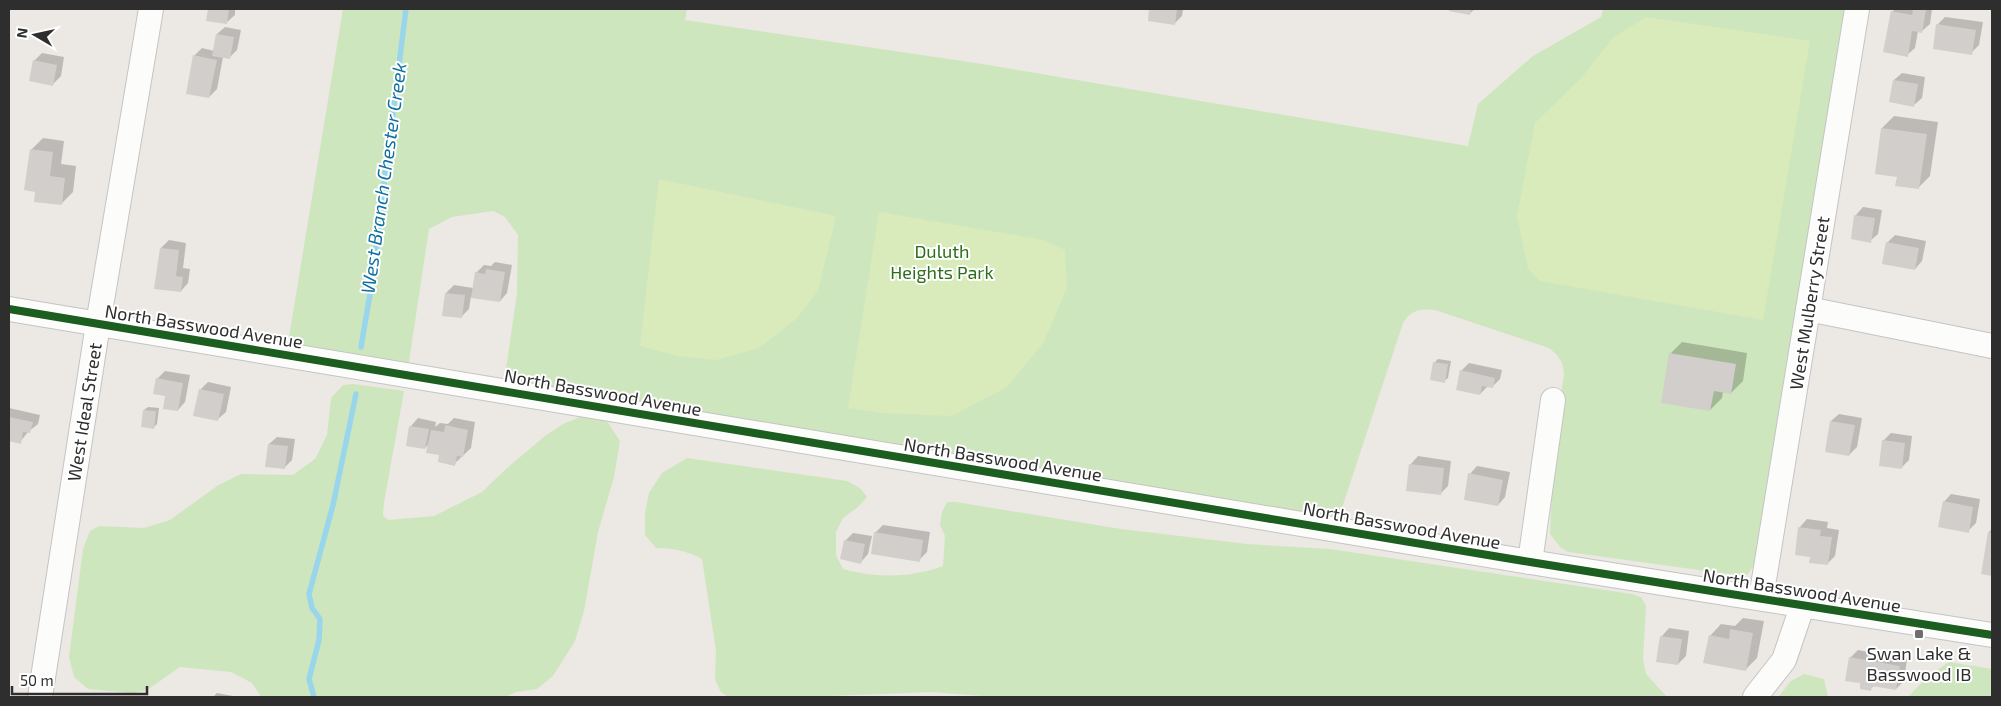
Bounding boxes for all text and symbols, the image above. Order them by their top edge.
north arrow [10,10,60,60]
text: N [12,27,31,39]
water label: West Branch Chester Creek [355,61,411,295]
street label: West Mulberry Street [1784,215,1834,391]
park label: Duluth Heights Park [890,240,994,283]
street label: North Basswood Avenue [103,299,305,353]
street label: West Ideal Street [62,341,106,483]
street label: North Basswood Avenue [502,364,704,420]
street label: North Basswood Avenue [902,432,1104,486]
street label: North Basswood Avenue [1301,497,1503,553]
street label: North Basswood Avenue [1701,563,1903,617]
marker: Swan Lake & Basswood IB [1913,628,1925,640]
place label: Swan Lake & Basswood IB [1867,642,1971,685]
scale bar [12,664,148,696]
text: 50 m [20,671,54,689]

